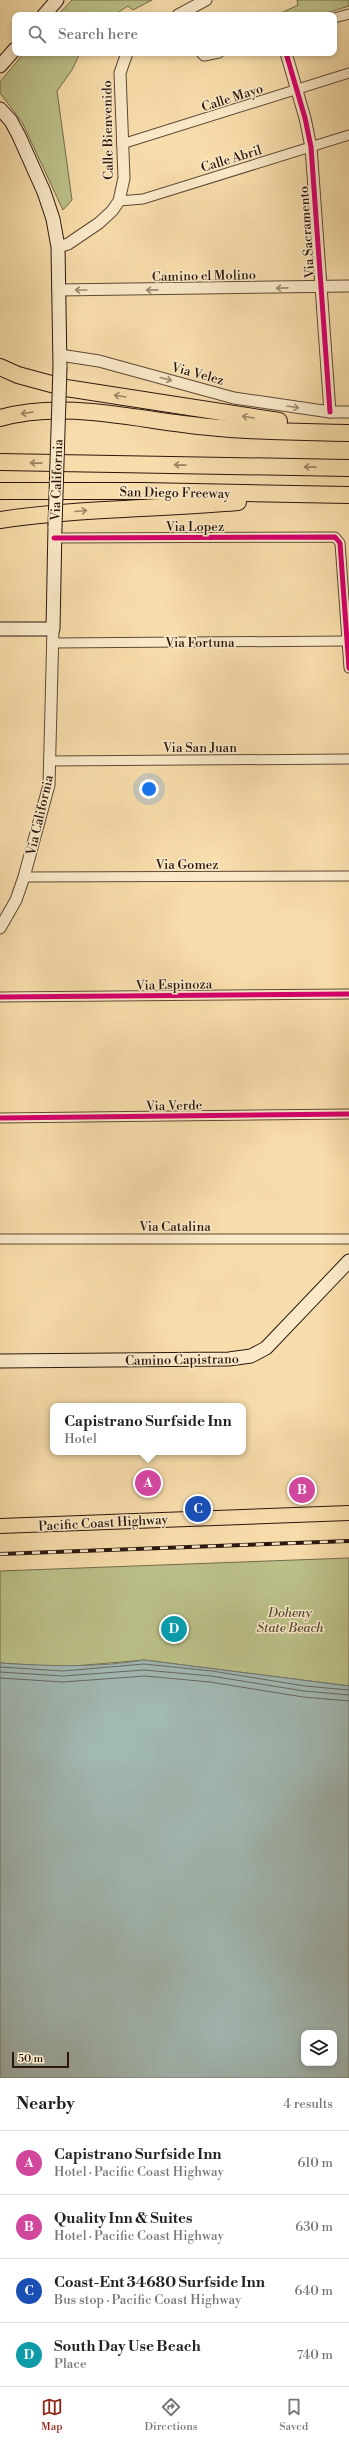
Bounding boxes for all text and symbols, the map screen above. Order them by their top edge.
search box [12,12,337,56]
icon: search [26,23,48,45]
text: Search here [58,25,138,44]
street label: Calle Bienvenido [99,80,117,180]
street label: Calle Mayo [200,80,265,115]
street label: Calle Abril [199,142,264,176]
street label: Via Sacramento [296,185,318,280]
street label: Camino el Molino [152,267,256,285]
one-way arrow [276,284,289,292]
one-way arrow [75,286,88,294]
one-way arrow [146,286,159,294]
street label: Via Velez [169,359,226,389]
one-way arrow [159,376,172,383]
one-way arrow [114,392,127,400]
one-way arrow [286,403,299,411]
one-way arrow [21,409,34,417]
one-way arrow [242,413,255,421]
street label: Via California [48,438,66,522]
one-way arrow [30,459,43,467]
one-way arrow [174,461,187,469]
one-way arrow [304,464,317,471]
street label: San Diego Freeway [119,484,231,502]
one-way arrow [74,508,87,515]
street label: Via Lopez [165,519,224,535]
street label: Via Fortuna [164,635,235,651]
street label: Via San Juan [162,740,237,756]
street label: Via California [23,773,57,858]
your location [139,779,159,799]
street label: Via Gomez [154,857,219,873]
street label: Via Espinoza [135,976,213,994]
street label: Via Verde [145,1098,203,1115]
street label: Via Catalina [138,1219,211,1235]
street label: Camino Capistrano [125,1351,239,1369]
popup [50,1403,246,1455]
text: Capistrano Surfside Inn [64,1412,232,1431]
text: Hotel [64,1431,97,1447]
pin: A [135,1468,161,1498]
pin: B [289,1475,315,1505]
pin: C [185,1494,211,1524]
street label: Pacific Coast Highway [38,1512,169,1534]
park label: Doheny State Beach [256,1605,324,1636]
pin: D [161,1614,187,1644]
map controls [301,2030,337,2066]
button: layers [301,2030,337,2066]
scale bar [12,2050,69,2069]
text: 50 m [18,2052,43,2066]
text: Nearby [16,2093,75,2115]
text: 4 results [283,2096,333,2112]
text: Capistrano Surfside Inn [54,2145,222,2164]
text: A [24,2155,34,2171]
text: 610 m [298,2155,333,2171]
text: Hotel · Pacific Coast Highway [54,2164,224,2180]
text: Quality Inn & Suites [54,2209,192,2228]
text: B [24,2219,34,2235]
text: 630 m [295,2219,333,2235]
text: Hotel · Pacific Coast Highway [54,2228,224,2244]
text: Coast-Ent 34680 Surfside Inn [54,2273,265,2292]
text: C [24,2283,34,2299]
text: 640 m [294,2283,333,2299]
text: Bus stop · Pacific Coast Highway [54,2292,241,2308]
text: South Day Use Beach [54,2337,201,2356]
text: D [24,2347,34,2363]
text: 740 m [297,2347,333,2363]
text: Place [54,2356,86,2372]
tab: Map [41,2396,63,2434]
tab: Directions [145,2396,198,2434]
tab: Saved [279,2396,308,2434]

